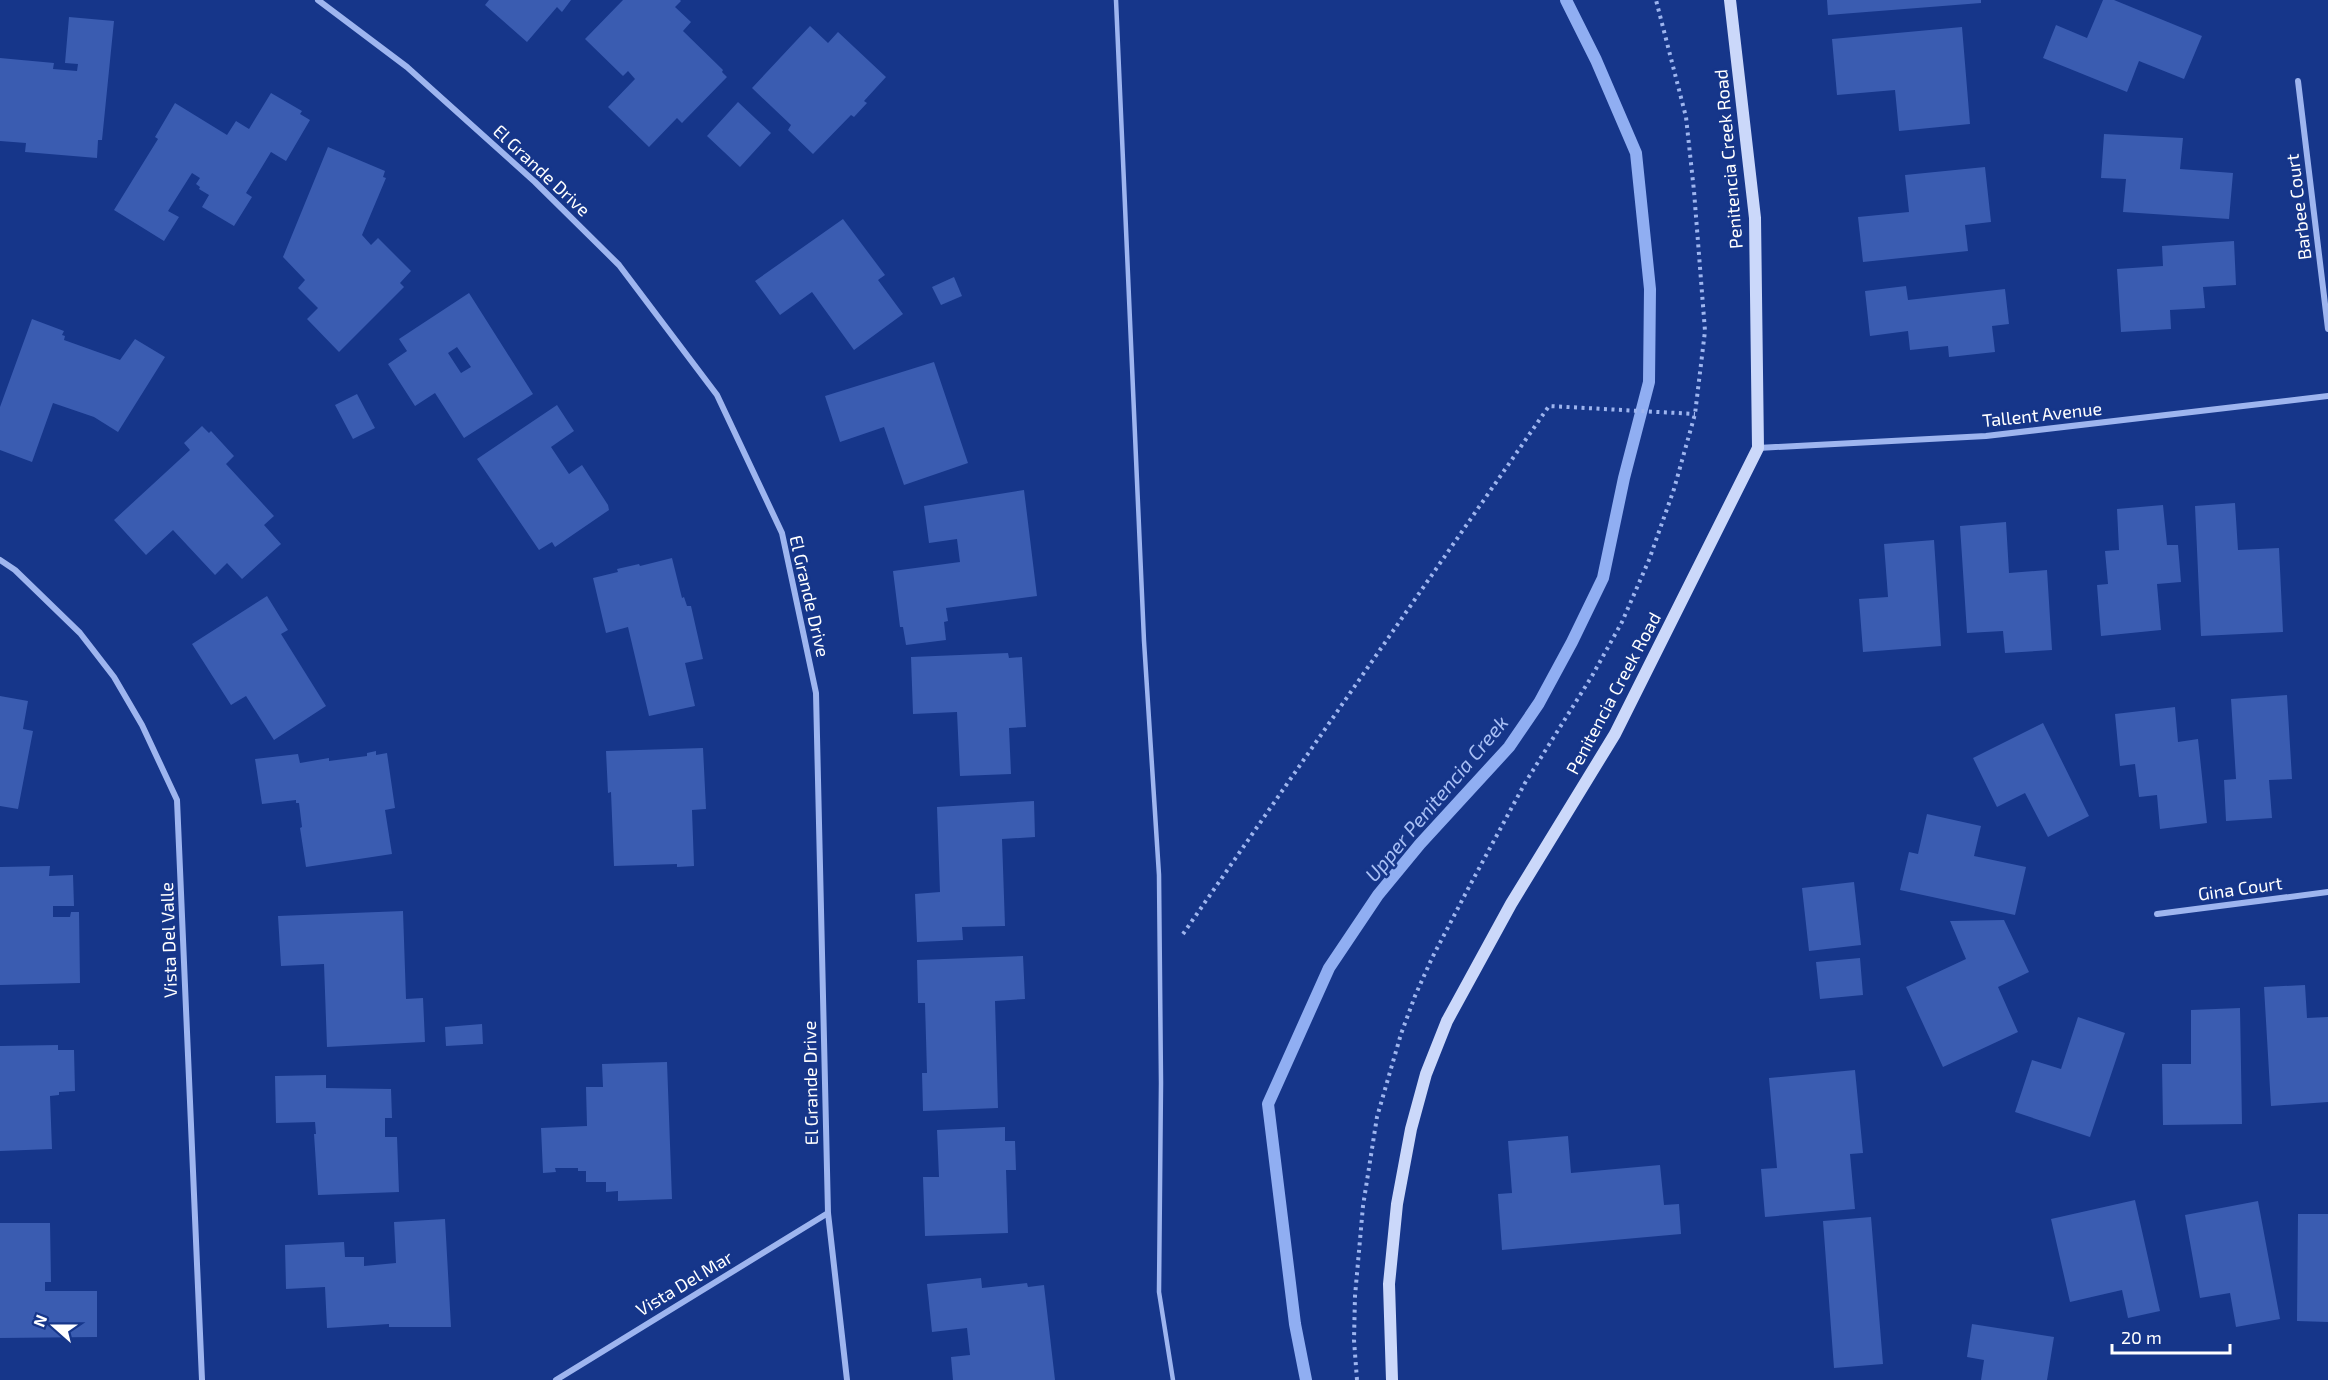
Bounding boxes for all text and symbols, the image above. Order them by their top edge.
street label: Penitencia Creek Road [1709,68,1747,250]
street label: El Grande Drive [489,119,595,221]
street label: Barbee Court [2281,153,2315,261]
street label: Tallent Avenue [1981,397,2103,431]
street label: El Grande Drive [785,533,835,659]
street label: Penitencia Creek Road [1561,608,1665,778]
water label: Upper Penitencia Creek [1360,710,1512,886]
street label: Gina Court [2196,871,2284,905]
street label: Vista Del Valle [155,882,181,998]
street label: El Grande Drive [798,1021,822,1145]
street label: Vista Del Mar [632,1246,736,1320]
north arrow [24,1296,84,1356]
text: N [29,1312,50,1329]
scale bar [2112,1317,2230,1355]
text: 20 m [2121,1326,2162,1348]

